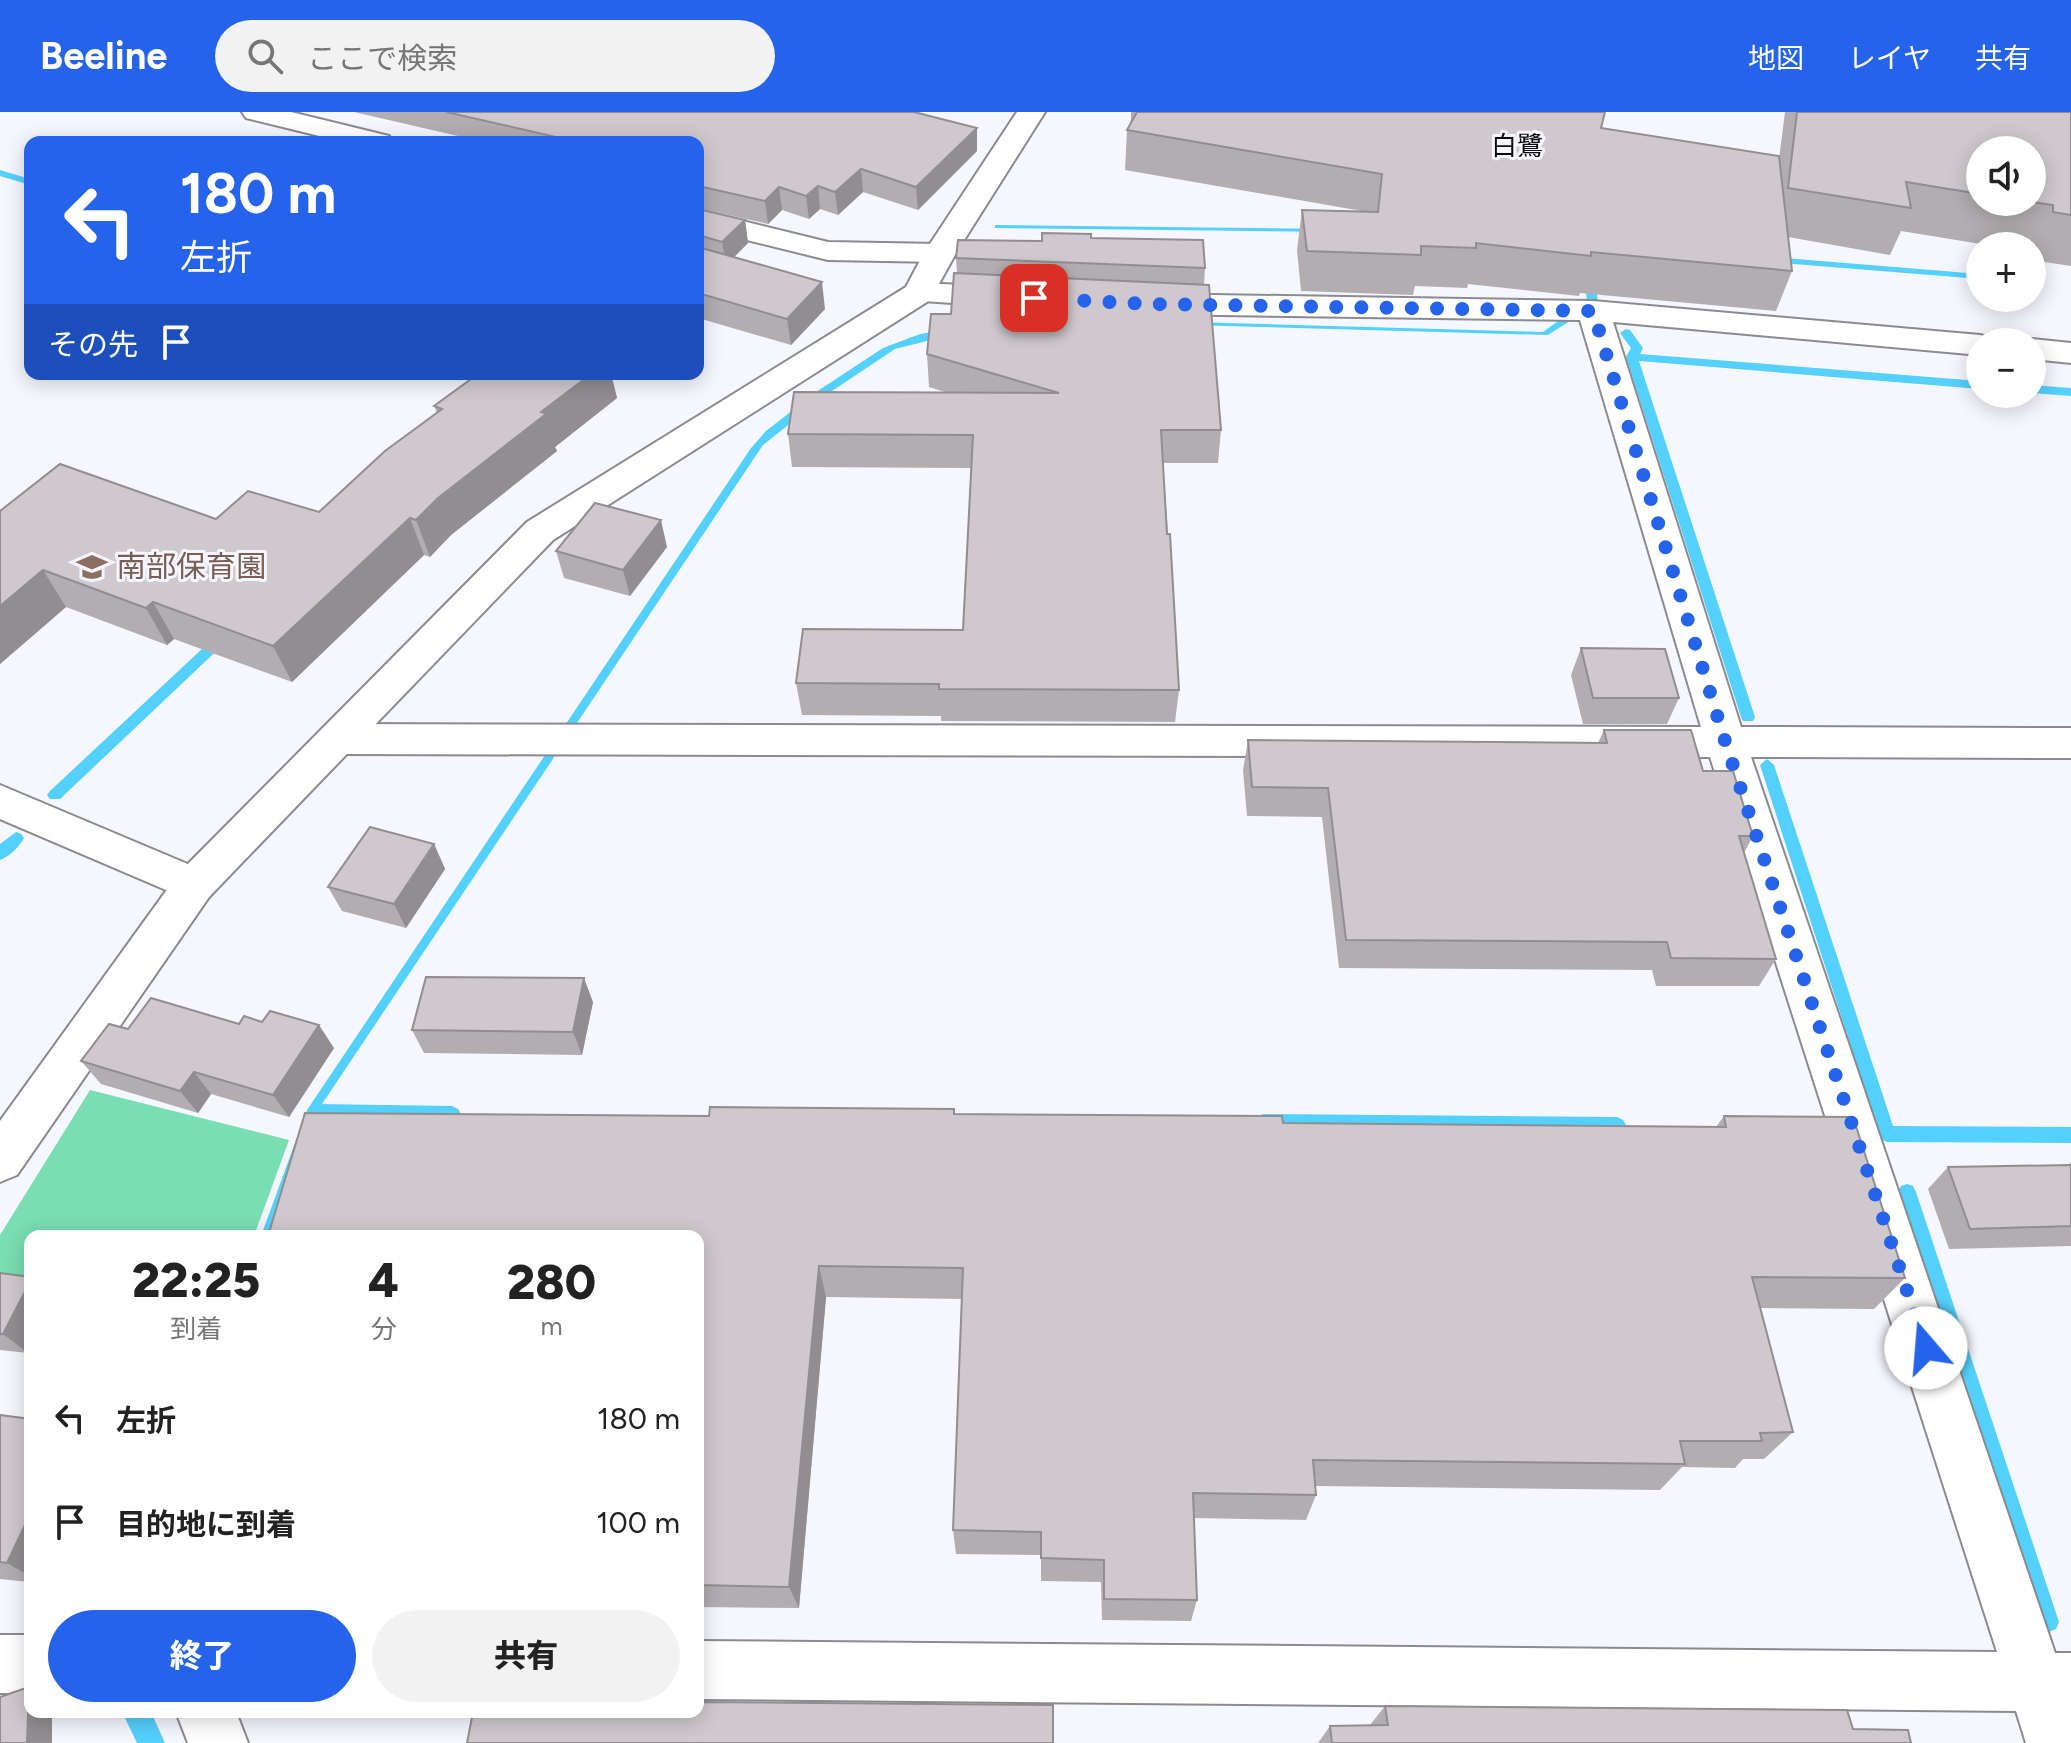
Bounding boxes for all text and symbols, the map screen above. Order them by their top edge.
search box [215,20,775,92]
text: Beeline [40,33,167,79]
icon: search [243,34,287,78]
text: ここで検索 [307,40,457,77]
text: 地図 [1748,41,1804,75]
text: レイヤ [1848,41,1931,75]
text: 共有 [1975,41,2031,75]
district label: 白鷺 [1491,130,1543,162]
map controls [1966,136,2046,408]
button: sound [1966,136,2046,216]
text: 180 m [180,160,336,227]
icon: left [48,168,152,272]
button: + [1966,232,2046,312]
text: 左折 [180,236,252,279]
pin [1000,264,1068,332]
icon: arrive [1012,276,1056,320]
icon: arrive [154,320,198,364]
text: その先 [48,326,138,363]
button: − [1966,328,2046,408]
place label: 南部保育園 [116,548,266,585]
school or university icon: 南部保育園 [75,550,109,584]
text: 22:25 [132,1251,260,1309]
text: 4 [368,1251,399,1309]
text: 280 [507,1253,596,1311]
position arrow [1884,1306,1968,1390]
text: m [540,1310,563,1342]
text: 到着 [170,1313,222,1345]
text: 分 [371,1313,397,1345]
icon: left [48,1396,92,1440]
text: 180 m [597,1400,680,1437]
text: 左折 [116,1402,176,1439]
icon: arrive [48,1500,92,1544]
text: 100 m [596,1504,680,1541]
text: 目的地に到着 [116,1506,296,1543]
button: 終了 [48,1610,356,1702]
button: 共有 [372,1610,680,1702]

